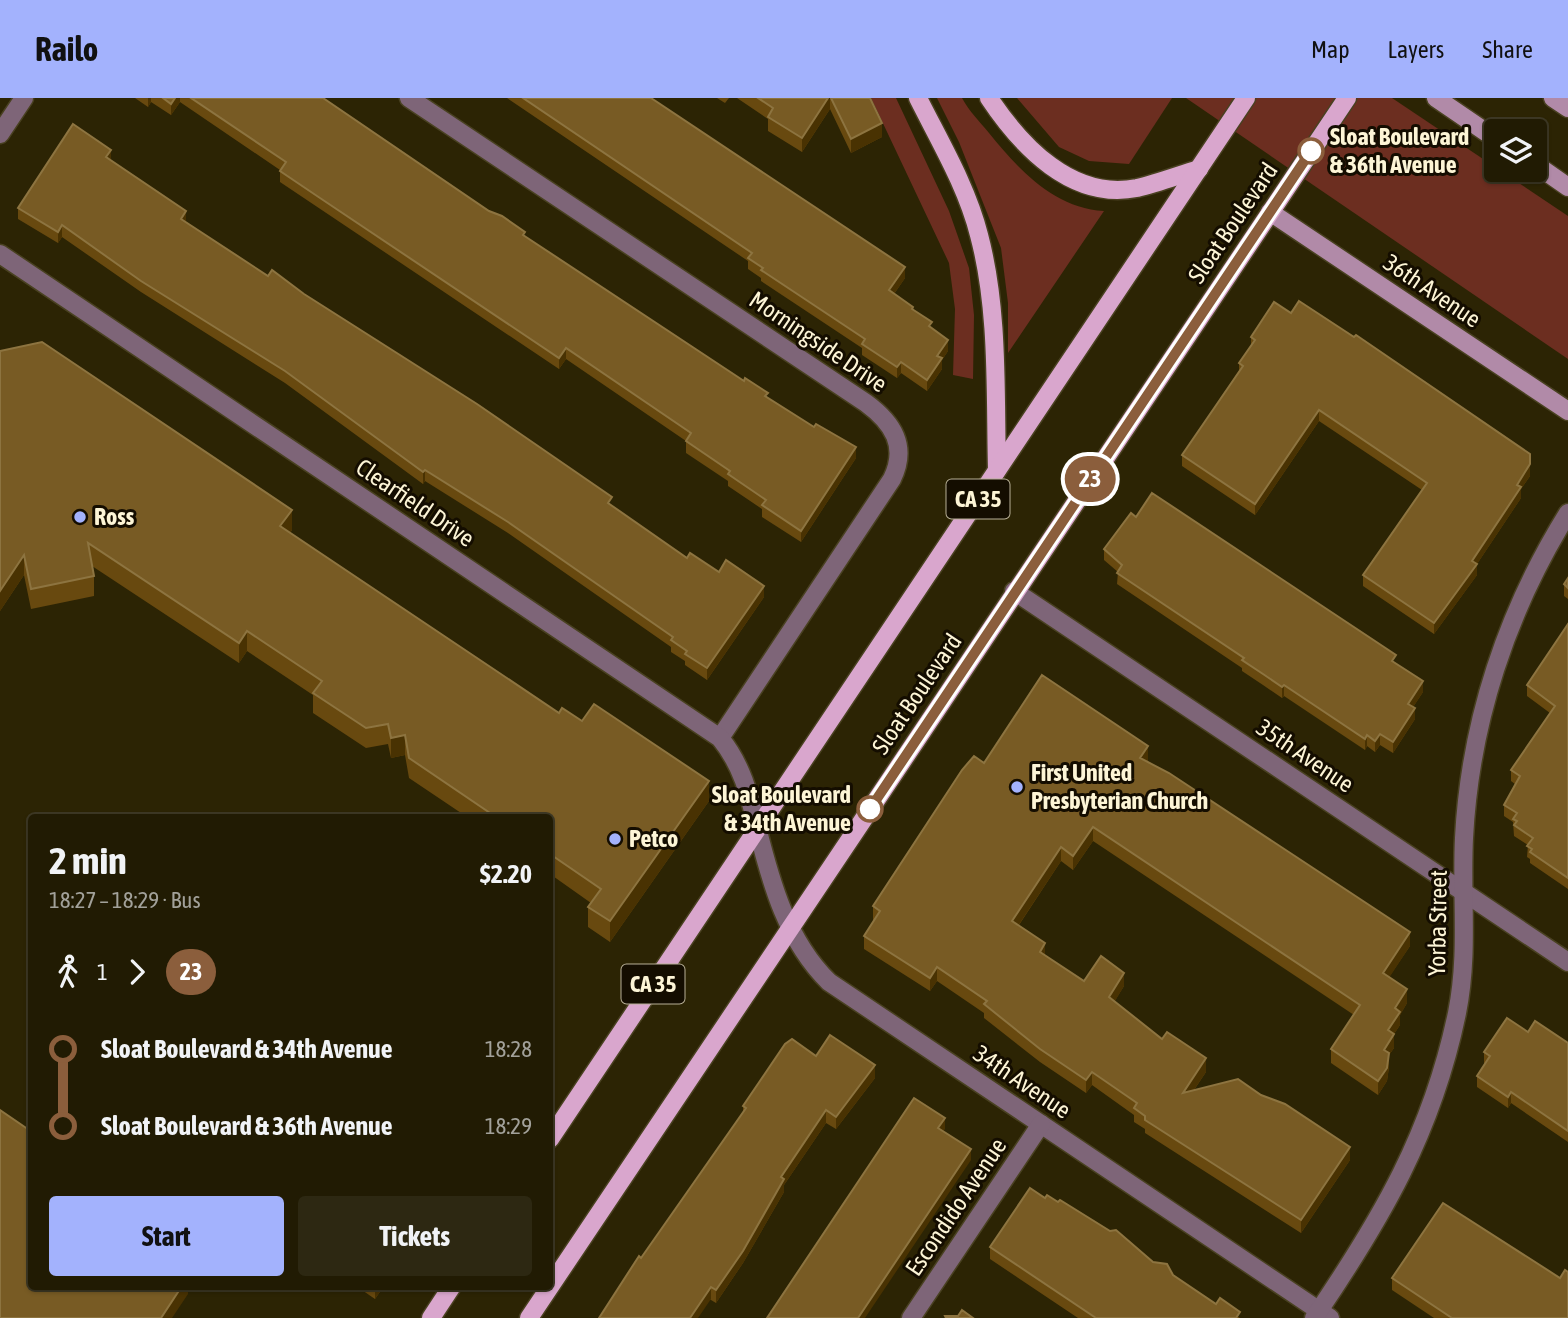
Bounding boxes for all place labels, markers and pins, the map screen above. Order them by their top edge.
place label: Sloat Boulevard & 36th Avenue [1330,123,1469,178]
marker: Sloat Boulevard & 36th Avenue [1298,138,1324,164]
place label: Ross [94,503,135,530]
marker: Ross [72,509,88,525]
place label: First United Presbyterian Church [1031,759,1208,814]
marker: First United Presbyterian Church [1009,779,1025,795]
place label: Sloat Boulevard & 34th Avenue [712,781,851,836]
marker: Sloat Boulevard & 34th Avenue [857,796,883,822]
place label: Petco [629,825,678,852]
marker: Petco [607,831,623,847]

